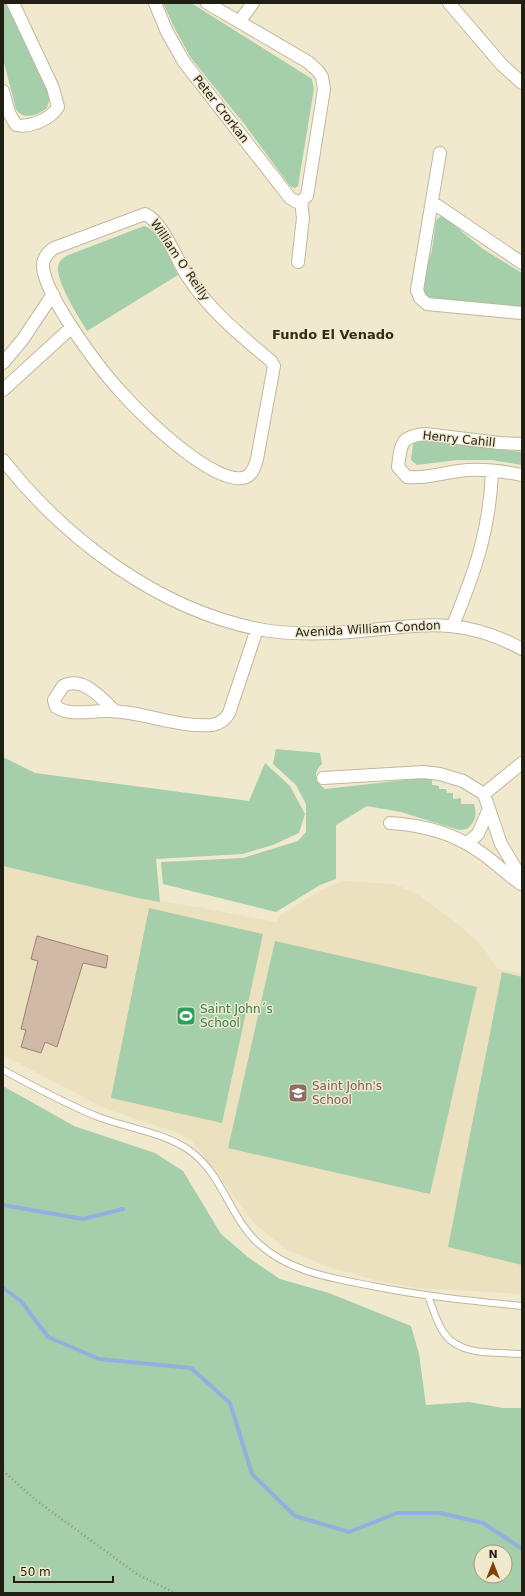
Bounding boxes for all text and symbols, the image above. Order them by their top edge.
street label: Peter Crorkan [190,72,252,146]
street label: William O´Reilly [147,216,213,304]
district label: Fundo El Venado [272,327,394,342]
street label: Henry Cahill [422,428,496,450]
street label: Avenida William Condon [295,618,441,640]
place label: Saint John´s School [200,1002,273,1030]
sports icon: Saint John´s School [175,1005,197,1027]
place label: Saint John's School [312,1079,382,1107]
school or university icon: Saint John's School [287,1082,309,1104]
north arrow [473,1544,513,1584]
text: N [488,1548,498,1561]
scale bar [14,1558,113,1584]
text: 50 m [20,1565,51,1579]

